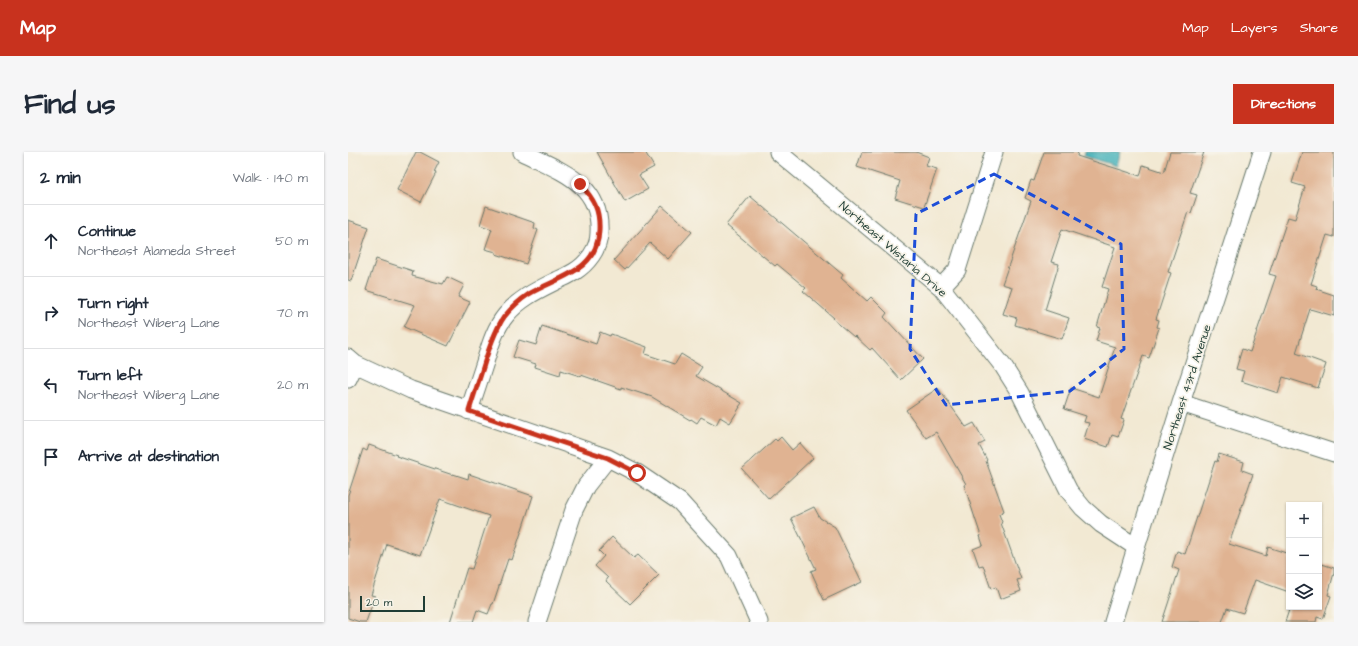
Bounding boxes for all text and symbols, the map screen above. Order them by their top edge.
text: Map [20,15,56,42]
text: Map [1182,18,1209,38]
text: Layers [1231,18,1278,38]
text: Share [1300,18,1338,38]
button: Directions [1233,84,1334,124]
text: Find us [24,85,115,124]
text: 2 min [40,166,81,190]
text: Walk · 140 m [233,169,308,187]
route end [571,175,589,193]
street label: Northeast Wistaria Drive [835,198,951,302]
text: Continue [78,221,136,242]
icon: ahead [40,230,62,252]
text: 50 m [275,232,308,250]
text: Northeast Alameda Street [78,242,236,260]
text: Turn right [78,293,149,314]
icon: right [40,302,62,324]
text: 70 m [276,304,308,322]
text: Northeast Wiberg Lane [78,314,220,332]
street label: Northeast 43rd Avenue [1159,322,1216,452]
text: Turn left [78,365,142,386]
icon: left [40,374,62,396]
text: 20 m [277,376,308,394]
text: Northeast Wiberg Lane [78,386,220,404]
icon: arrive [40,446,62,468]
text: Arrive at destination [78,446,219,467]
route start [628,464,646,482]
map controls [1286,502,1322,610]
button: + [1286,502,1322,538]
button: − [1286,538,1322,574]
button: layers [1286,574,1322,610]
scale bar [360,594,425,613]
text: 20 m [366,595,392,610]

